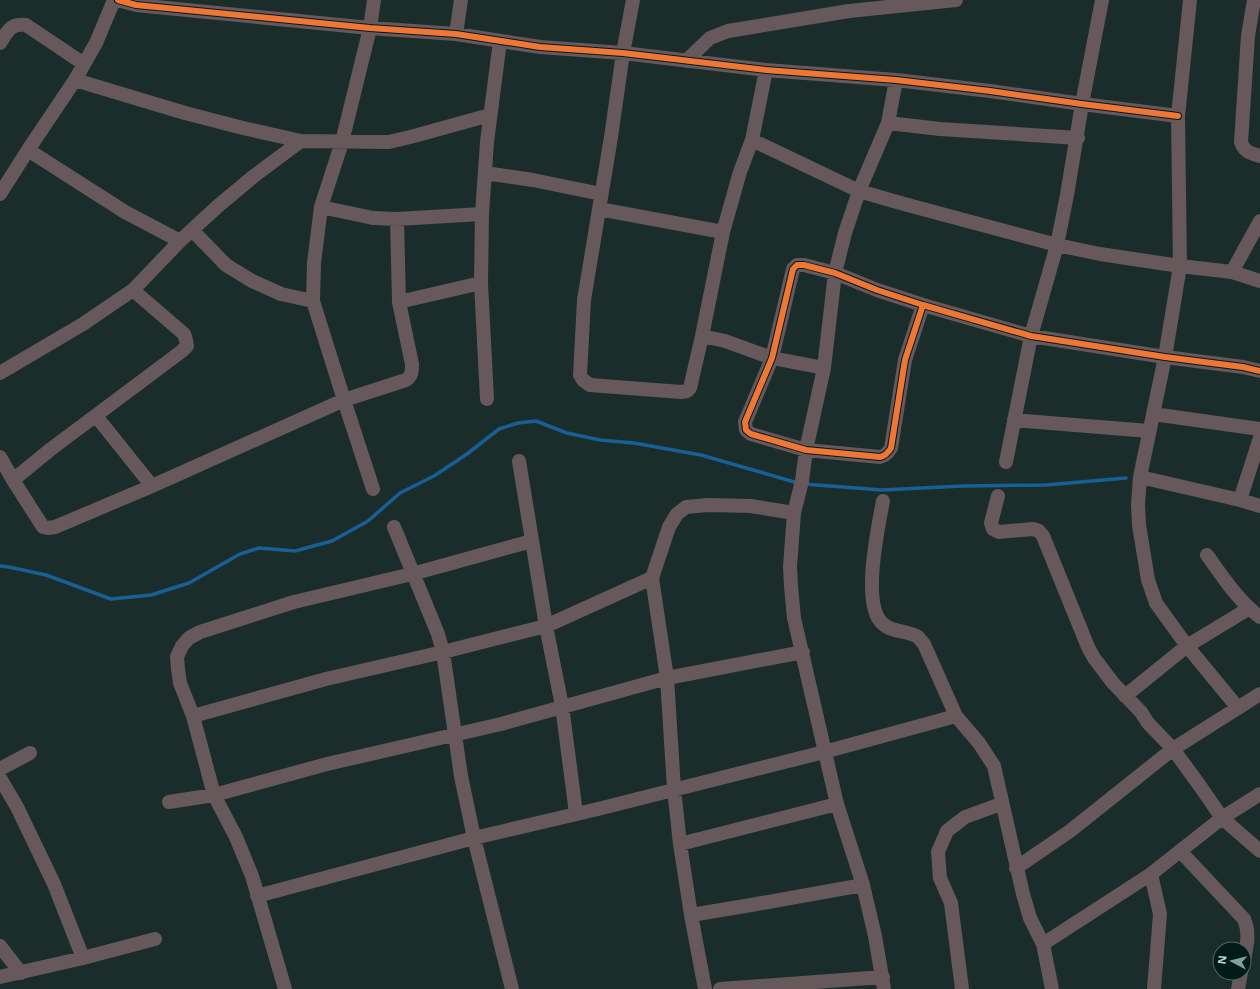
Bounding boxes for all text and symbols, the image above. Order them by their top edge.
north arrow [1212,941,1252,981]
text: N [1214,954,1230,965]

